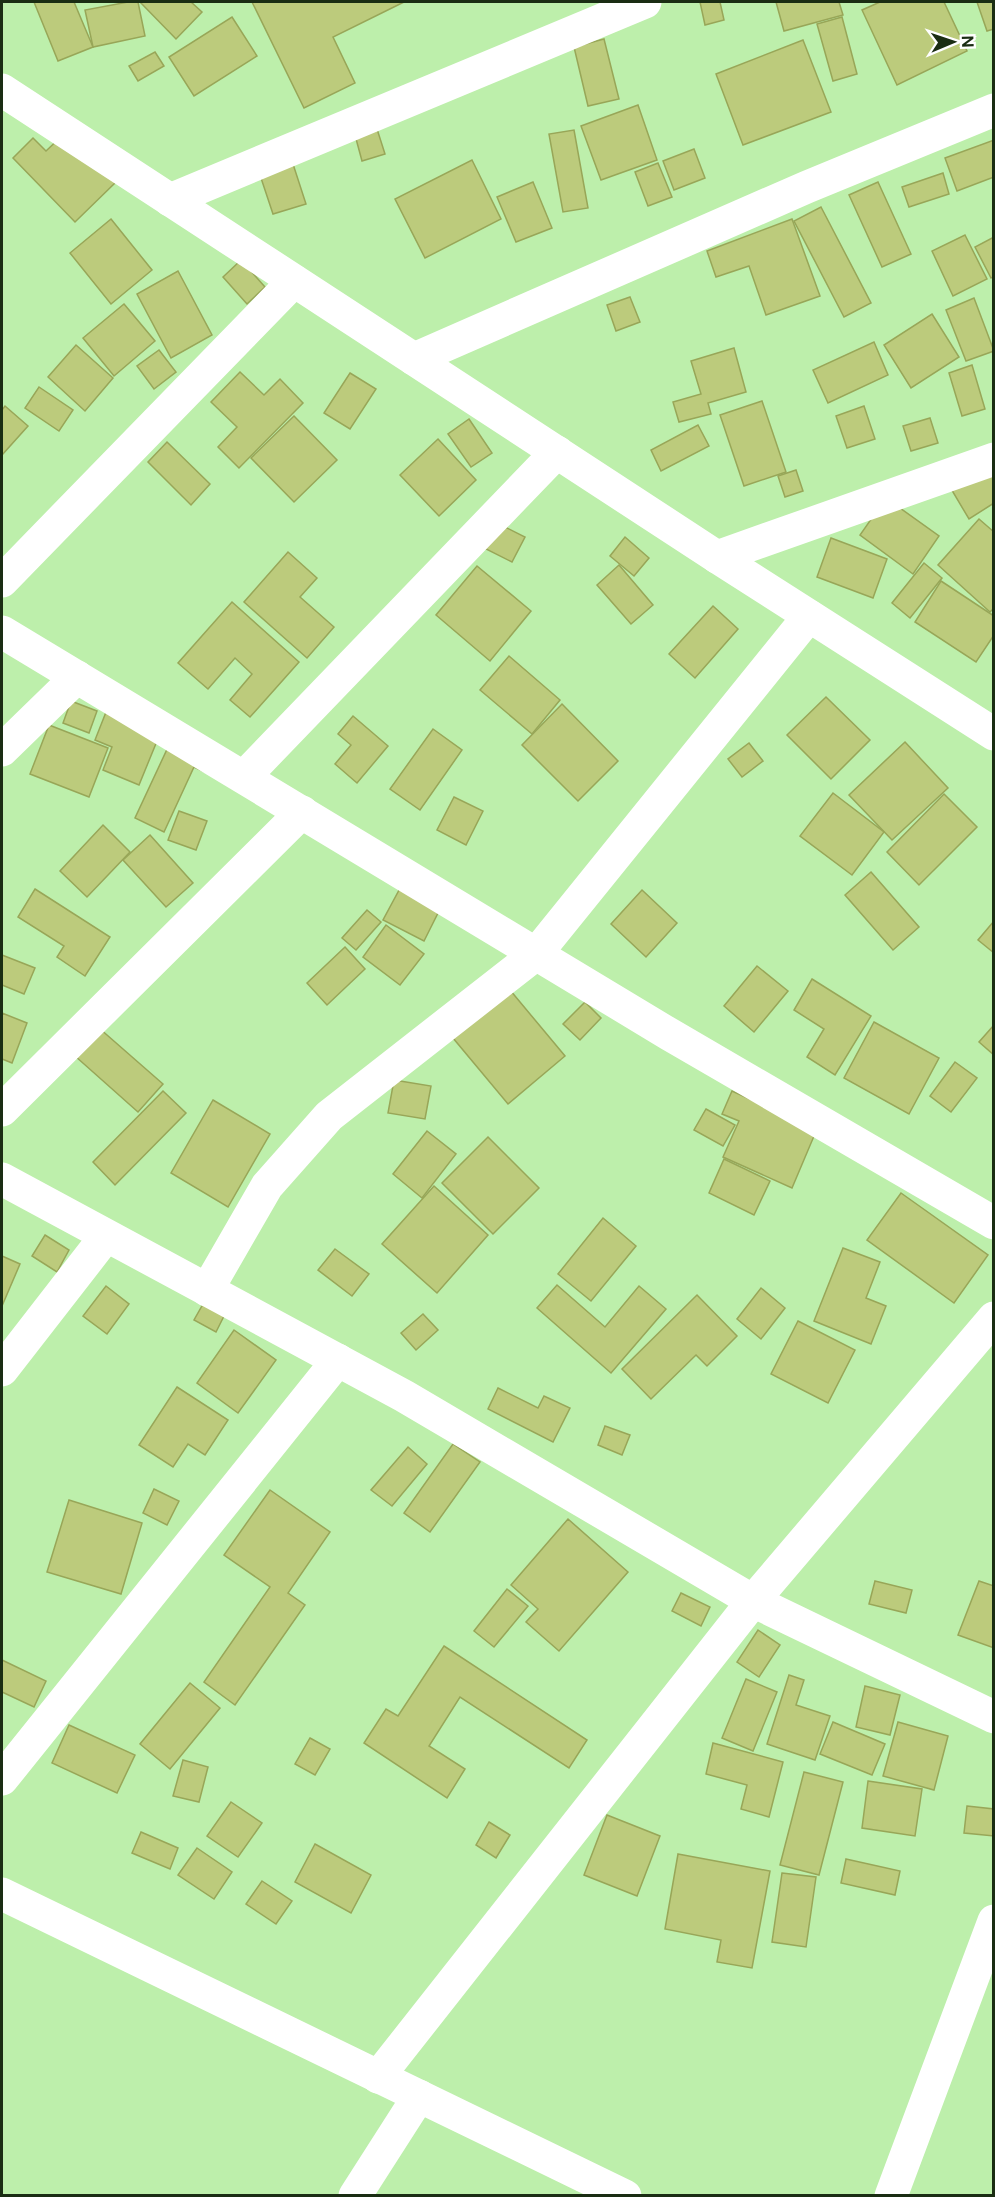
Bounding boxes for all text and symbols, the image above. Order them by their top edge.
north arrow [923,12,983,72]
text: N [958,35,977,48]

